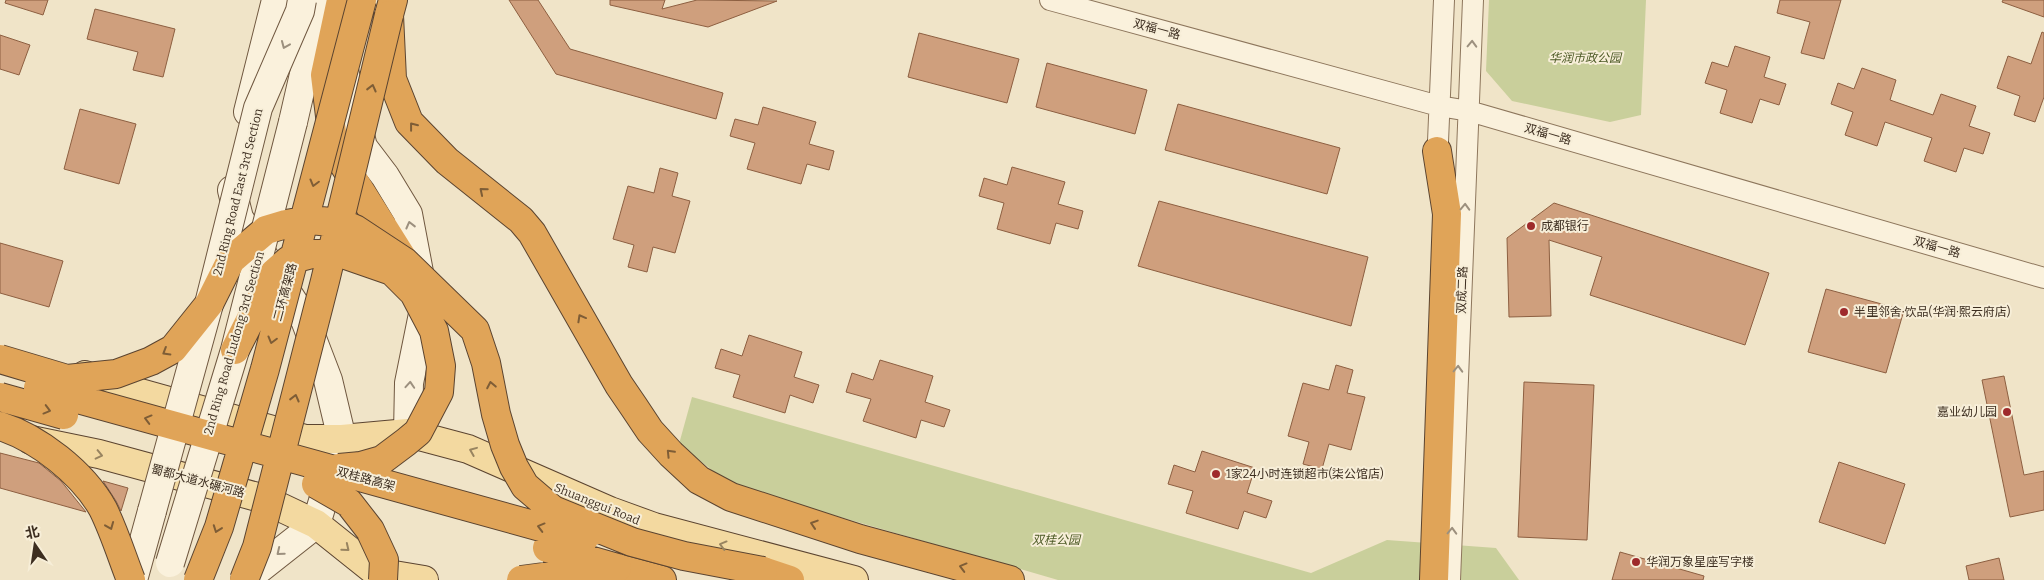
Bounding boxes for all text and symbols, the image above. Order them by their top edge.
street label: 双福一路 [1132,16,1182,42]
one-way arrow [280,40,291,49]
one-way arrow [1466,40,1477,48]
park label: 华润市政公园 [1549,51,1623,65]
one-way arrow [366,83,377,92]
street label: 2nd Ring Road East 3rd Section [210,107,266,277]
street label: 双福一路 [1523,121,1573,147]
one-way arrow [411,123,419,132]
one-way arrow [309,178,320,187]
one-way arrow [480,188,489,197]
one-way arrow [1460,202,1470,210]
place label: 成都银行 [1541,219,1589,233]
marker: 成都银行 [1525,220,1537,232]
one-way arrow [405,221,416,230]
street label: 双福一路 [1912,234,1962,260]
street label: 2nd Ring Road Ludong 3rd Section [201,249,267,436]
street label: 二环高架路 [270,261,300,323]
street label: 双成二路 [1454,266,1470,314]
place label: 半里邻舍·饮品(华润·熙云府店) [1854,304,2011,319]
marker: 半里邻舍·饮品(华润·熙云府店) [1838,306,1850,318]
one-way arrow [577,314,587,323]
one-way arrow [268,335,278,343]
one-way arrow [163,345,172,355]
one-way arrow [1453,365,1464,373]
one-way arrow [404,380,415,388]
one-way arrow [486,381,496,390]
one-way arrow [289,394,300,403]
one-way arrow [43,404,51,415]
place label: 嘉业幼儿园 [1937,405,1997,419]
marker: 嘉业幼儿园 [2001,406,2013,418]
one-way arrow [145,414,153,424]
one-way arrow [469,447,477,457]
one-way arrow [95,449,104,460]
one-way arrow [667,450,676,459]
street label: 蜀都大道水碾河路 [150,462,246,500]
street label: 双桂路高架 [335,464,397,494]
place label: 1家24小时连锁超市(柒公馆店) [1226,466,1384,481]
marker: 1家24小时连锁超市(柒公馆店) [1210,468,1222,480]
street label: Shuanggui Road [552,480,642,528]
one-way arrow [810,519,818,529]
north arrow [10,520,60,570]
one-way arrow [104,522,114,530]
text: 北 [23,523,41,543]
one-way arrow [537,523,546,533]
one-way arrow [213,524,223,533]
one-way arrow [1446,527,1457,535]
park label: 双桂公园 [1032,533,1082,547]
one-way arrow [718,540,727,551]
one-way arrow [341,543,350,552]
one-way arrow [277,546,286,554]
place label: 华润万象星座写字楼 [1646,555,1754,569]
marker: 华润万象星座写字楼 [1630,556,1642,568]
one-way arrow [959,562,968,573]

